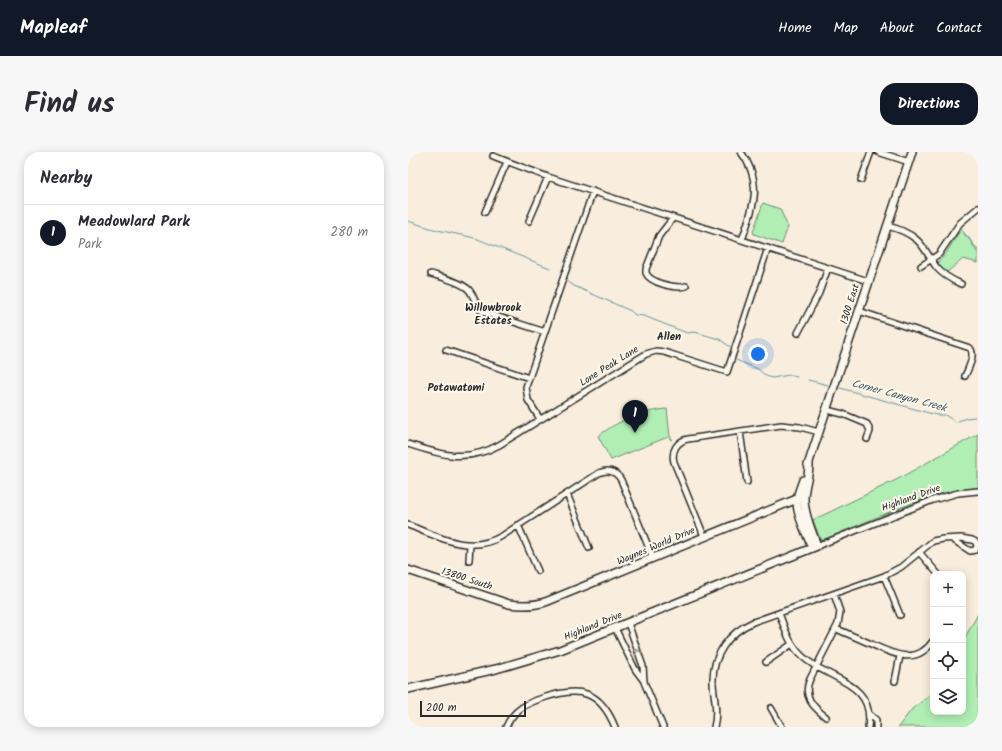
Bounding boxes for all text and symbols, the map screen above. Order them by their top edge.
text: Mapleaf [20,13,87,43]
text: Home [778,17,812,39]
text: Map [834,17,858,39]
text: About [880,17,914,39]
text: Contact [936,17,982,39]
text: Find us [24,82,115,127]
button: Directions [880,83,978,125]
text: Nearby [40,165,92,192]
text: Meadowlard Park [78,210,190,234]
text: 1 [51,222,55,243]
text: 280 m [331,222,368,243]
text: Park [78,234,102,255]
street label: 1300 East [836,282,864,326]
district label: Willowbrook Estates [465,299,521,330]
district label: Allen [657,328,681,346]
street label: Lone Peak Lane [576,341,642,391]
your location [748,344,768,364]
water label: Corner Canyon Creek [850,375,950,418]
district label: Potawatomi [428,379,486,397]
pin: 1 [622,400,648,433]
street label: Highland Drive [879,480,943,516]
street label: Waynes World Drive [615,522,698,570]
street label: 13800 South [439,563,495,595]
map controls [930,571,966,715]
button: + [930,571,966,607]
street label: Highland Drive [561,607,625,645]
button: − [930,607,966,643]
button: locate [930,643,966,679]
one-way arrow [634,649,643,656]
button: layers [930,679,966,715]
scale bar [420,699,526,718]
text: 200 m [426,699,457,717]

